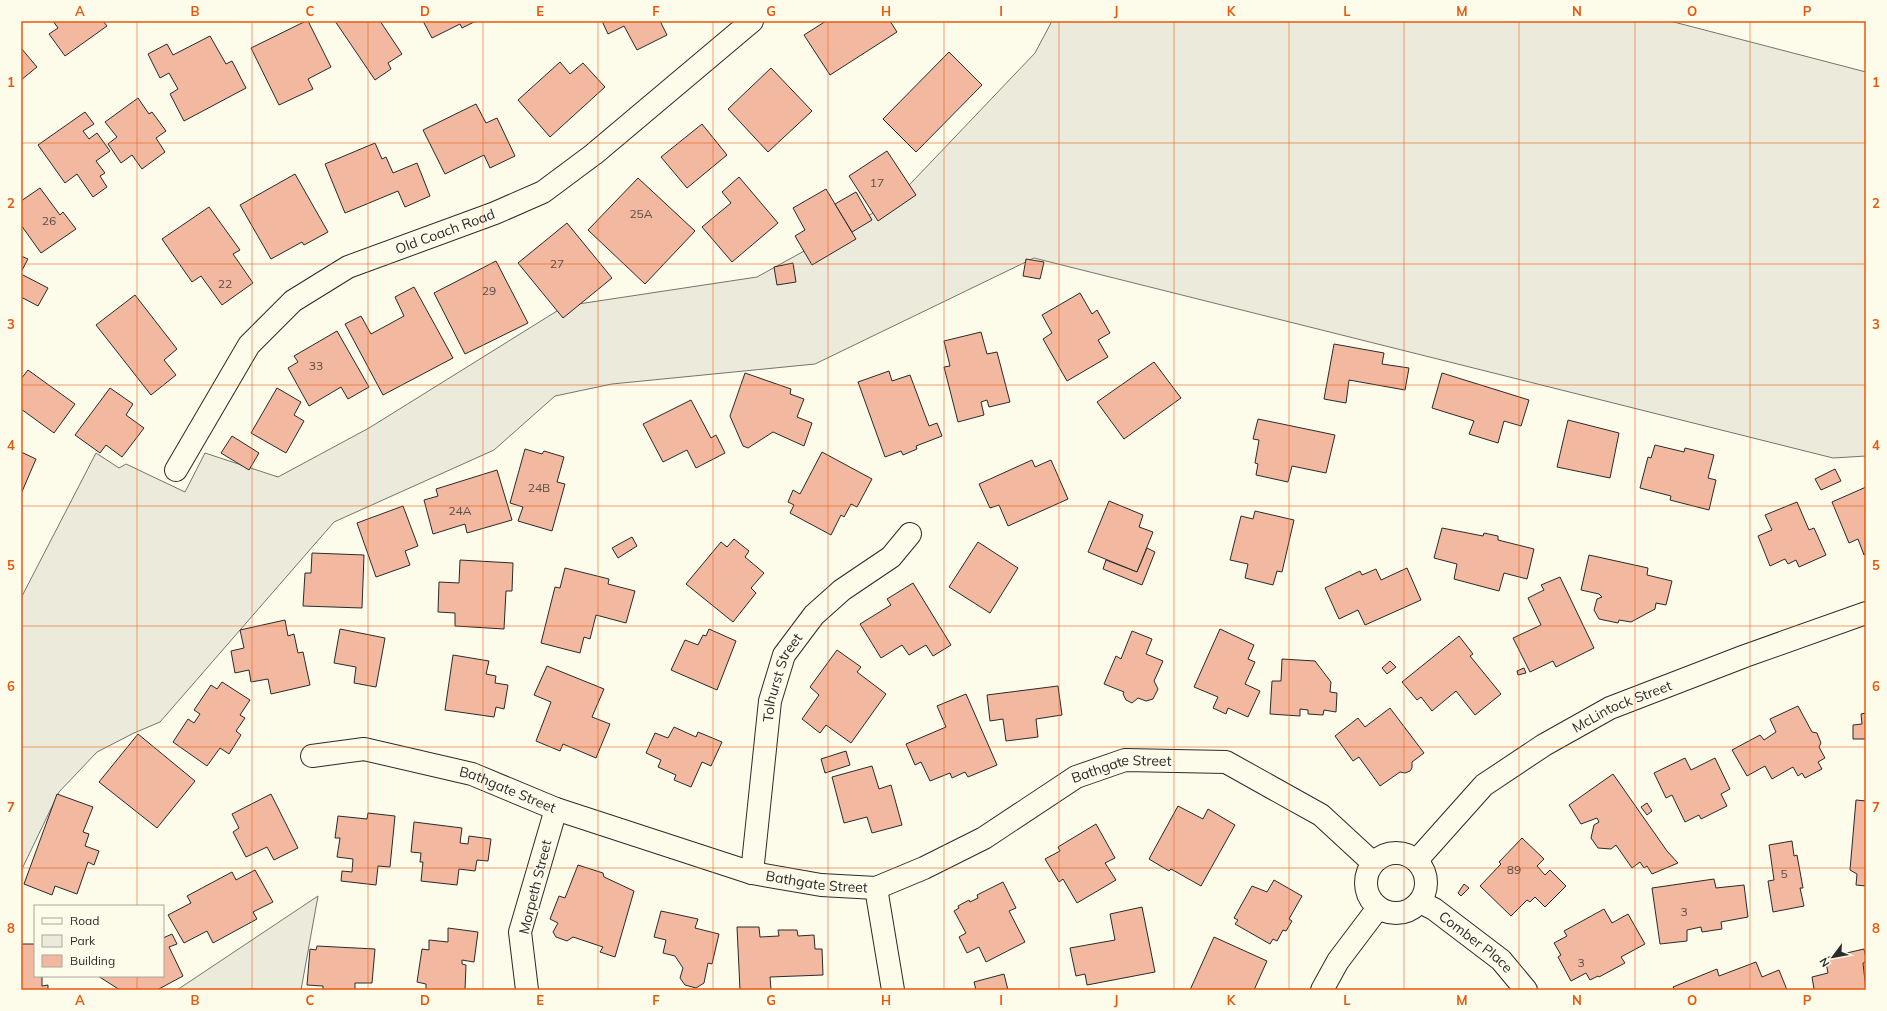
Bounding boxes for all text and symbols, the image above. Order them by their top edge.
text: A [75,3,85,19]
text: B [191,3,200,19]
text: C [306,3,315,19]
text: D [420,3,430,19]
text: E [536,3,544,19]
text: F [652,3,660,19]
text: G [766,3,776,19]
text: H [881,3,891,19]
text: I [999,3,1003,19]
text: J [1114,3,1118,19]
text: K [1227,3,1237,19]
text: L [1343,3,1351,19]
text: M [1456,3,1468,19]
text: N [1572,3,1582,19]
text: O [1687,3,1697,19]
text: P [1803,3,1812,19]
text: 1 [7,74,15,90]
text: 1 [1872,74,1880,90]
house number: 17 [870,175,884,190]
text: 2 [7,195,15,211]
text: 2 [1872,195,1880,211]
street label: Old Coach Road [393,205,497,258]
house number: 25A [629,206,653,221]
house number: 26 [42,213,56,228]
house number: 27 [550,256,564,271]
house number: 22 [218,276,232,291]
house number: 29 [482,283,496,298]
text: 3 [7,316,15,332]
text: 3 [1872,316,1880,332]
house number: 33 [309,358,323,373]
text: 4 [7,437,15,453]
text: 4 [1872,437,1880,453]
house number: 24B [528,480,550,495]
house number: 24A [448,503,472,518]
text: 5 [7,557,15,573]
text: 5 [1872,557,1880,573]
street label: Tolhurst Street [759,629,806,723]
street label: McLintock Street [1569,676,1674,736]
text: 6 [7,678,15,694]
text: 6 [1872,678,1880,694]
street label: Bathgate Street [1069,751,1172,787]
street label: Bathgate Street [458,762,559,817]
text: 7 [7,799,15,815]
text: 7 [1872,799,1880,815]
street label: Morpeth Street [515,838,555,936]
house number: 89 [1507,862,1521,877]
house number: 5 [1780,866,1788,881]
street label: Bathgate Street [764,867,868,897]
house number: 3 [1680,904,1688,919]
legend [34,905,164,977]
street label: Comber Place [1435,907,1517,976]
text: Road [70,913,99,928]
text: 8 [7,920,15,936]
text: 8 [1872,920,1880,936]
text: Park [70,933,96,948]
north arrow [1813,937,1853,977]
text: Building [70,953,115,968]
house number: 3 [1577,955,1585,970]
text: N [1816,955,1833,970]
text: A [75,992,85,1008]
text: B [191,992,200,1008]
text: C [306,992,315,1008]
text: D [420,992,430,1008]
text: E [536,992,544,1008]
text: F [652,992,660,1008]
text: G [766,992,776,1008]
text: H [881,992,891,1008]
text: I [999,992,1003,1008]
text: J [1114,992,1118,1008]
text: K [1227,992,1237,1008]
text: L [1343,992,1351,1008]
text: M [1456,992,1468,1008]
text: N [1572,992,1582,1008]
text: O [1687,992,1697,1008]
text: P [1803,992,1812,1008]

